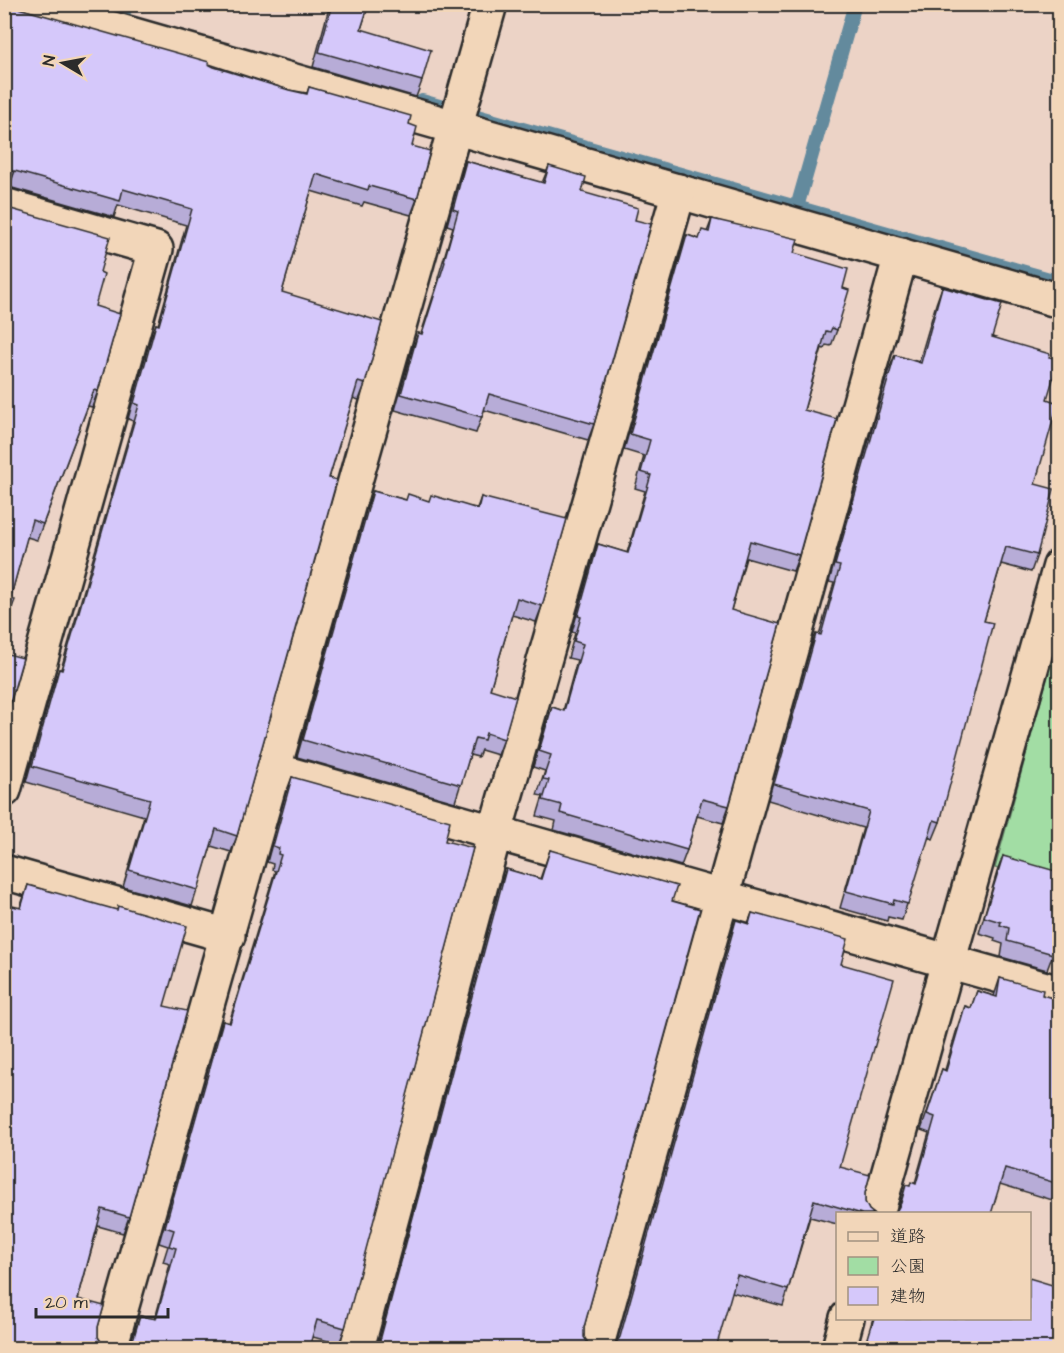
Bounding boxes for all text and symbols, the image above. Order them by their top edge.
north arrow [33,33,93,93]
text: N [38,54,61,67]
legend [836,1212,1031,1320]
text: 道路 [890,1224,926,1249]
text: 公園 [890,1254,926,1279]
scale bar [36,1281,168,1319]
text: 建物 [890,1284,926,1309]
text: 20 m [45,1290,88,1315]

